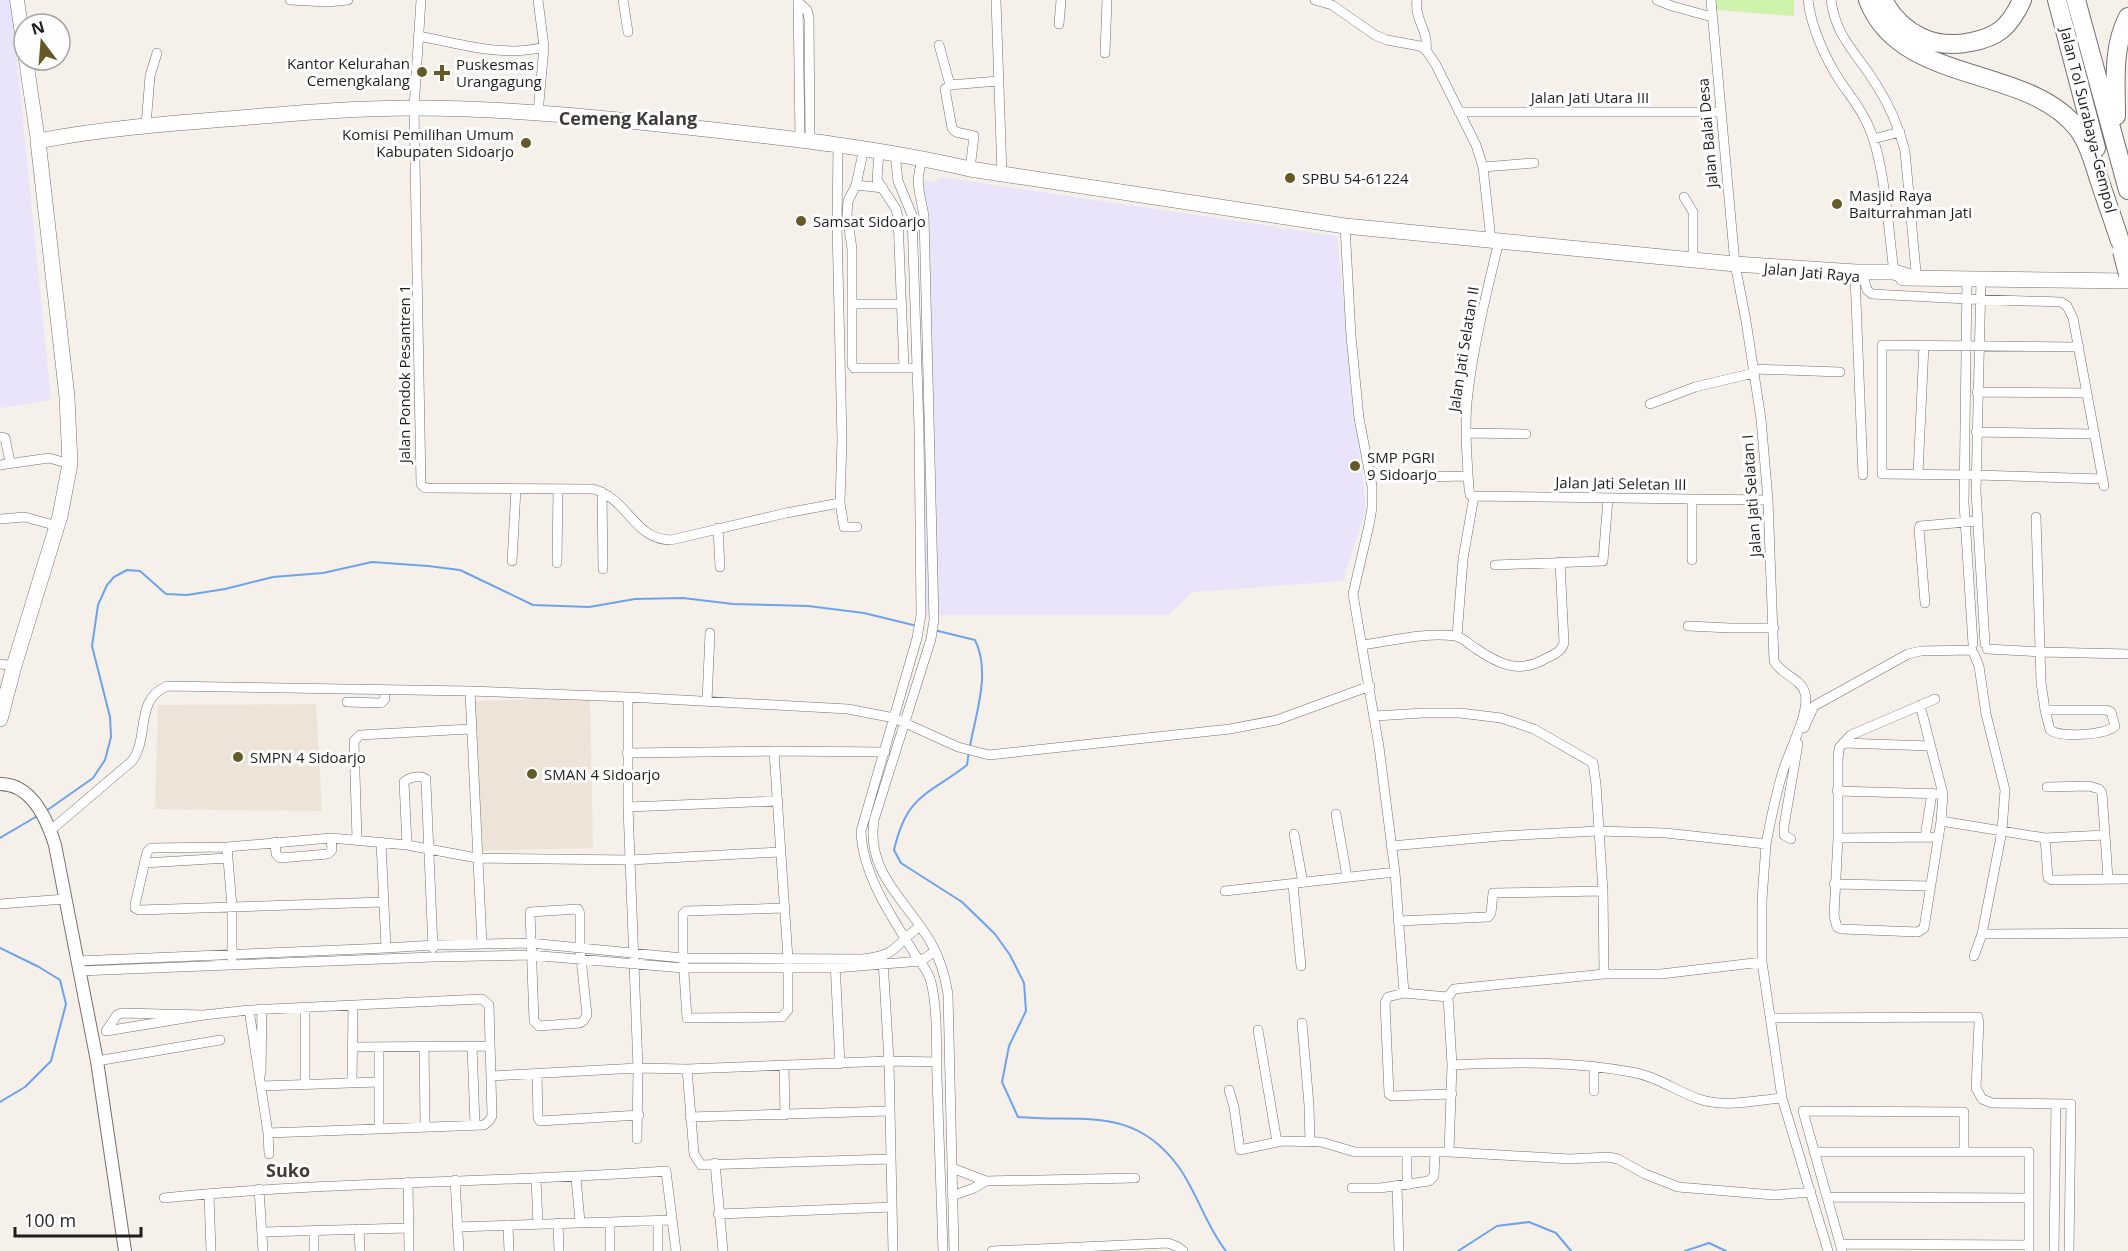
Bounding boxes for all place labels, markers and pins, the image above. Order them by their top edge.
place label: Kantor Kelurahan Cemengkalang [287,53,410,90]
place label: Puskesmas Urangagung [456,54,542,91]
marker: Puskesmas Urangagung [433,64,451,82]
marker: Kantor Kelurahan Cemengkalang [415,65,429,79]
place label: Komisi Pemilihan Umum Kabupaten Sidoarjo [342,124,514,161]
marker: Komisi Pemilihan Umum Kabupaten Sidoarjo [519,136,533,150]
place label: SPBU 54-61224 [1302,168,1409,188]
marker: SPBU 54-61224 [1283,171,1297,185]
place label: Masjid Raya Baiturrahman Jati [1849,185,1972,222]
marker: Masjid Raya Baiturrahman Jati [1830,197,1844,211]
place label: Samsat Sidoarjo [813,211,926,231]
marker: Samsat Sidoarjo [794,214,808,228]
place label: SMP PGRI 9 Sidoarjo [1367,447,1437,484]
marker: SMP PGRI 9 Sidoarjo [1348,459,1362,473]
place label: SMPN 4 Sidoarjo [250,747,366,767]
marker: SMPN 4 Sidoarjo [231,750,245,764]
place label: SMAN 4 Sidoarjo [544,764,660,784]
marker: SMAN 4 Sidoarjo [525,767,539,781]

